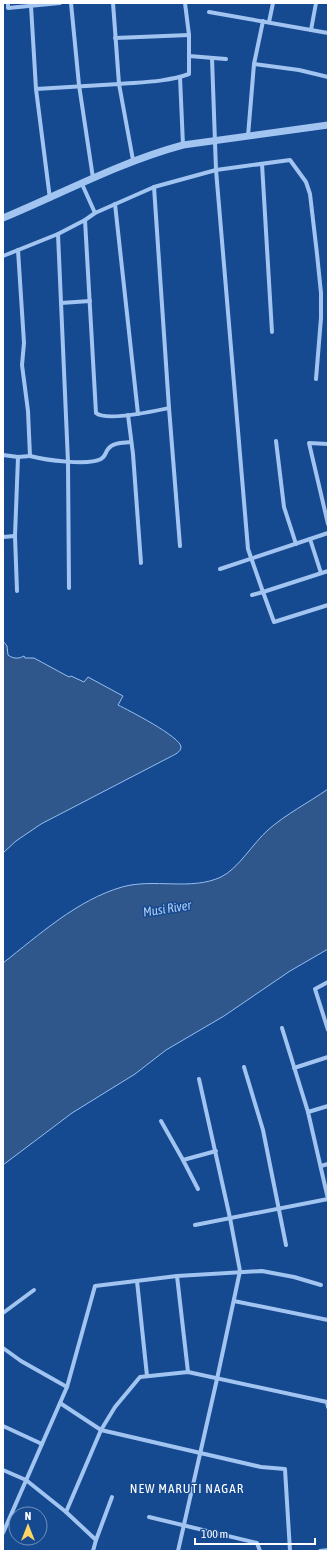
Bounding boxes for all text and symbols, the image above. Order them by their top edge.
water label: Musi River [142,897,193,920]
district label: NEW MARUTI NAGAR [130,1481,244,1496]
north arrow [8,1506,48,1546]
text: N [25,1510,31,1522]
scale bar [195,1520,315,1546]
text: 100 m [201,1527,228,1541]

